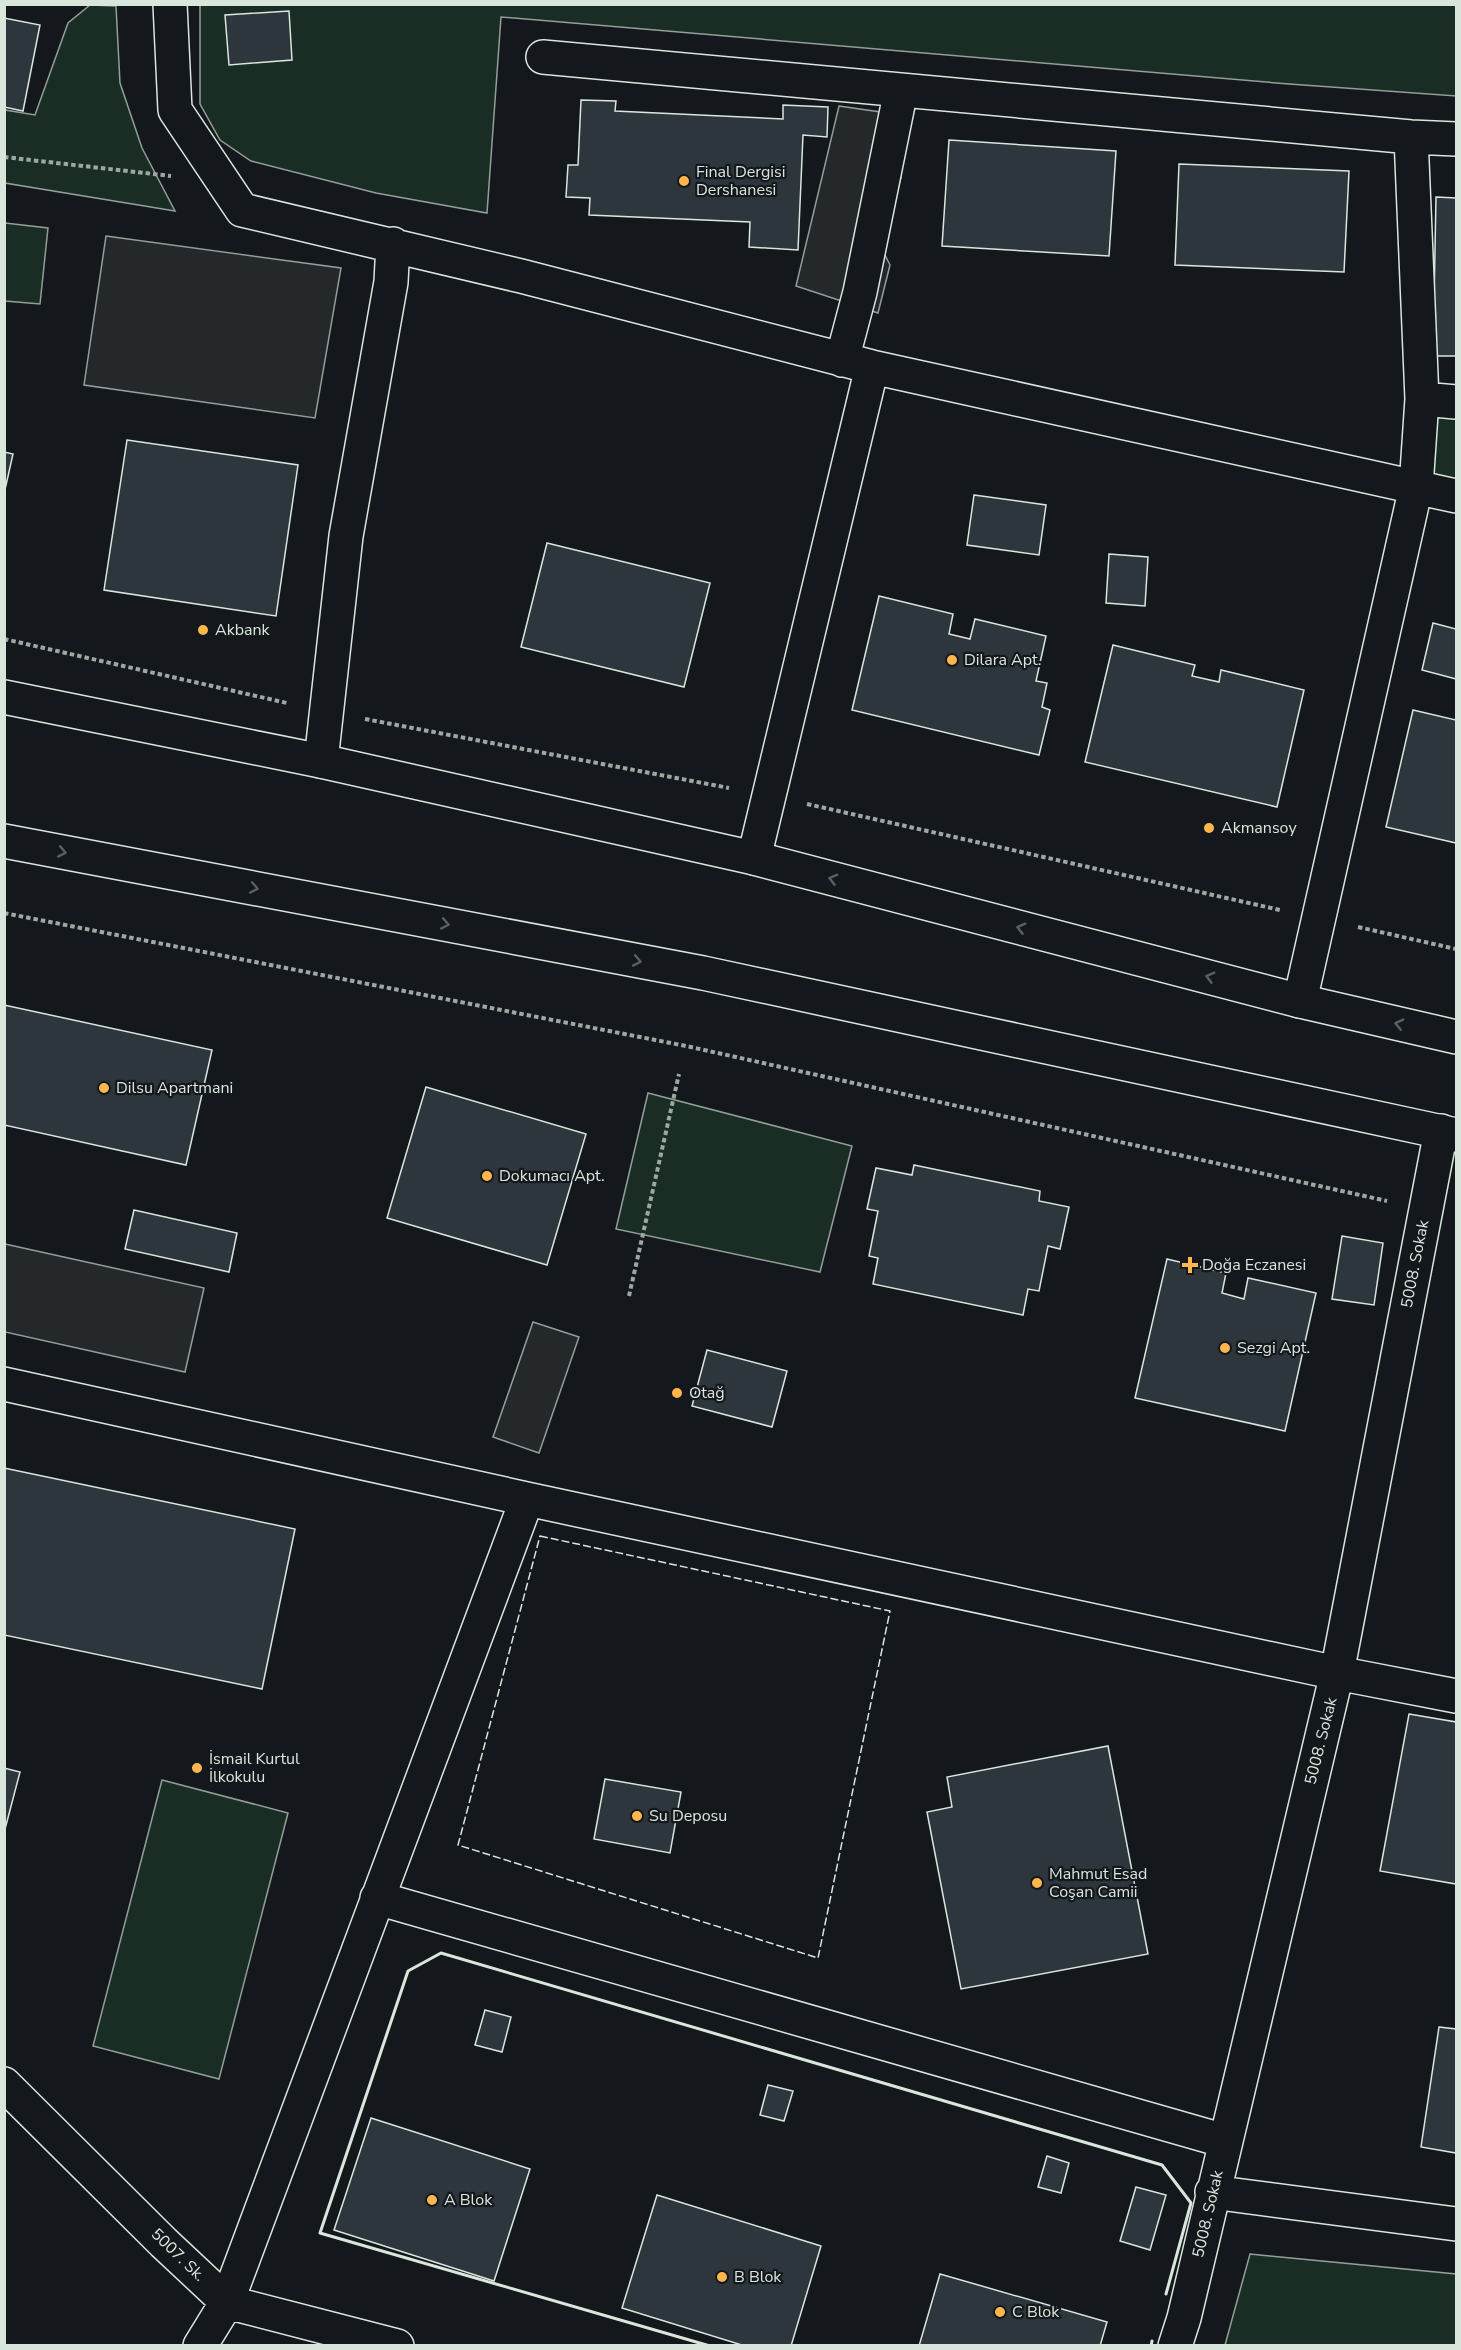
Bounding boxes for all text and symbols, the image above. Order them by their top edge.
place label: Final Dergisi Dershanesi [696,161,785,201]
marker: Final Dergisi Dershanesi [677,174,691,188]
place label: Akbank [215,619,271,641]
marker: Akbank [196,623,210,637]
place label: Dilara Apt. [964,649,1041,671]
marker: Dilara Apt. [945,653,959,667]
place label: Akmansoy [1221,817,1297,839]
marker: Akmansoy [1202,821,1216,835]
one-way arrow [57,845,67,858]
one-way arrow [828,873,838,886]
one-way arrow [248,881,258,894]
one-way arrow [440,917,450,930]
one-way arrow [1017,923,1027,935]
one-way arrow [631,954,641,967]
one-way arrow [1205,972,1215,985]
one-way arrow [1395,1018,1405,1031]
place label: Dilsu Apartmani [116,1077,233,1099]
marker: Dilsu Apartmani [97,1081,111,1095]
place label: Dokumacı Apt. [499,1165,605,1187]
marker: Dokumacı Apt. [480,1169,494,1183]
street label: 5008. Sokak [1396,1217,1435,1310]
place label: Doğa Eczanesi [1202,1254,1306,1276]
marker: Doğa Eczanesi [1183,1258,1197,1272]
place label: Sezgi Apt. [1237,1337,1310,1359]
marker: Sezgi Apt. [1218,1341,1232,1355]
place label: Otağ [689,1382,725,1404]
marker: Otağ [670,1386,684,1400]
street label: 5008. Sokak [1300,1694,1343,1787]
place label: İsmail Kurtul İlkokulu [209,1748,300,1788]
marker: İsmail Kurtul İlkokulu [190,1761,204,1775]
place label: Su Deposu [649,1805,727,1827]
marker: Su Deposu [630,1809,644,1823]
place label: Mahmut Esad Coşan Camii [1049,1863,1147,1903]
marker: Mahmut Esad Coşan Camii [1030,1876,1044,1890]
street label: 5008. Sokak [1187,2167,1229,2260]
place label: A Blok [444,2189,493,2211]
marker: A Blok [425,2193,439,2207]
street label: 5007. Sk. [146,2224,210,2286]
place label: B Blok [734,2266,782,2288]
marker: B Blok [715,2270,729,2284]
place label: C Blok [1012,2301,1060,2323]
marker: C Blok [993,2305,1007,2319]

